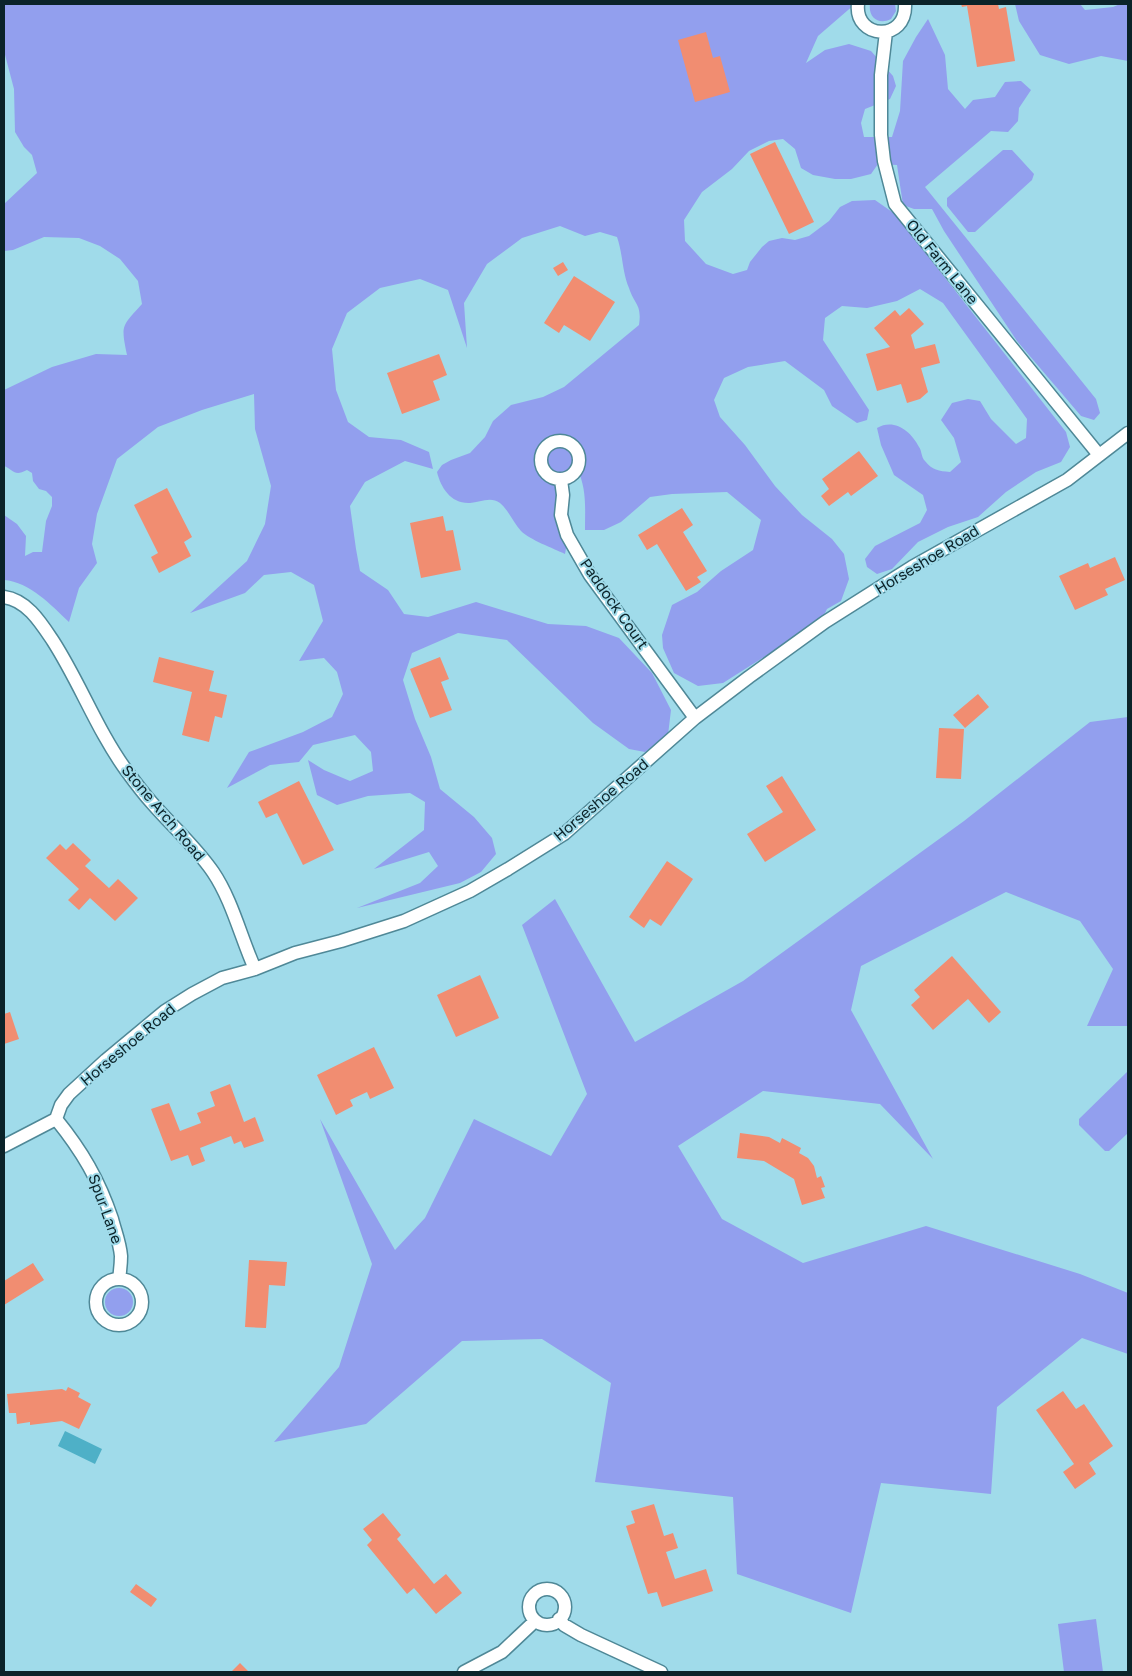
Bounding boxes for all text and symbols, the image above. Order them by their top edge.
street label: Old Farm Lane [903,215,983,308]
street label: Horseshoe Road [871,521,982,597]
street label: Paddock Court [577,555,653,652]
street label: Horseshoe Road [549,754,651,844]
street label: Stone Arch Road [118,761,209,864]
street label: Horseshoe Road [76,999,178,1089]
street label: Spur Lane [85,1171,127,1246]

